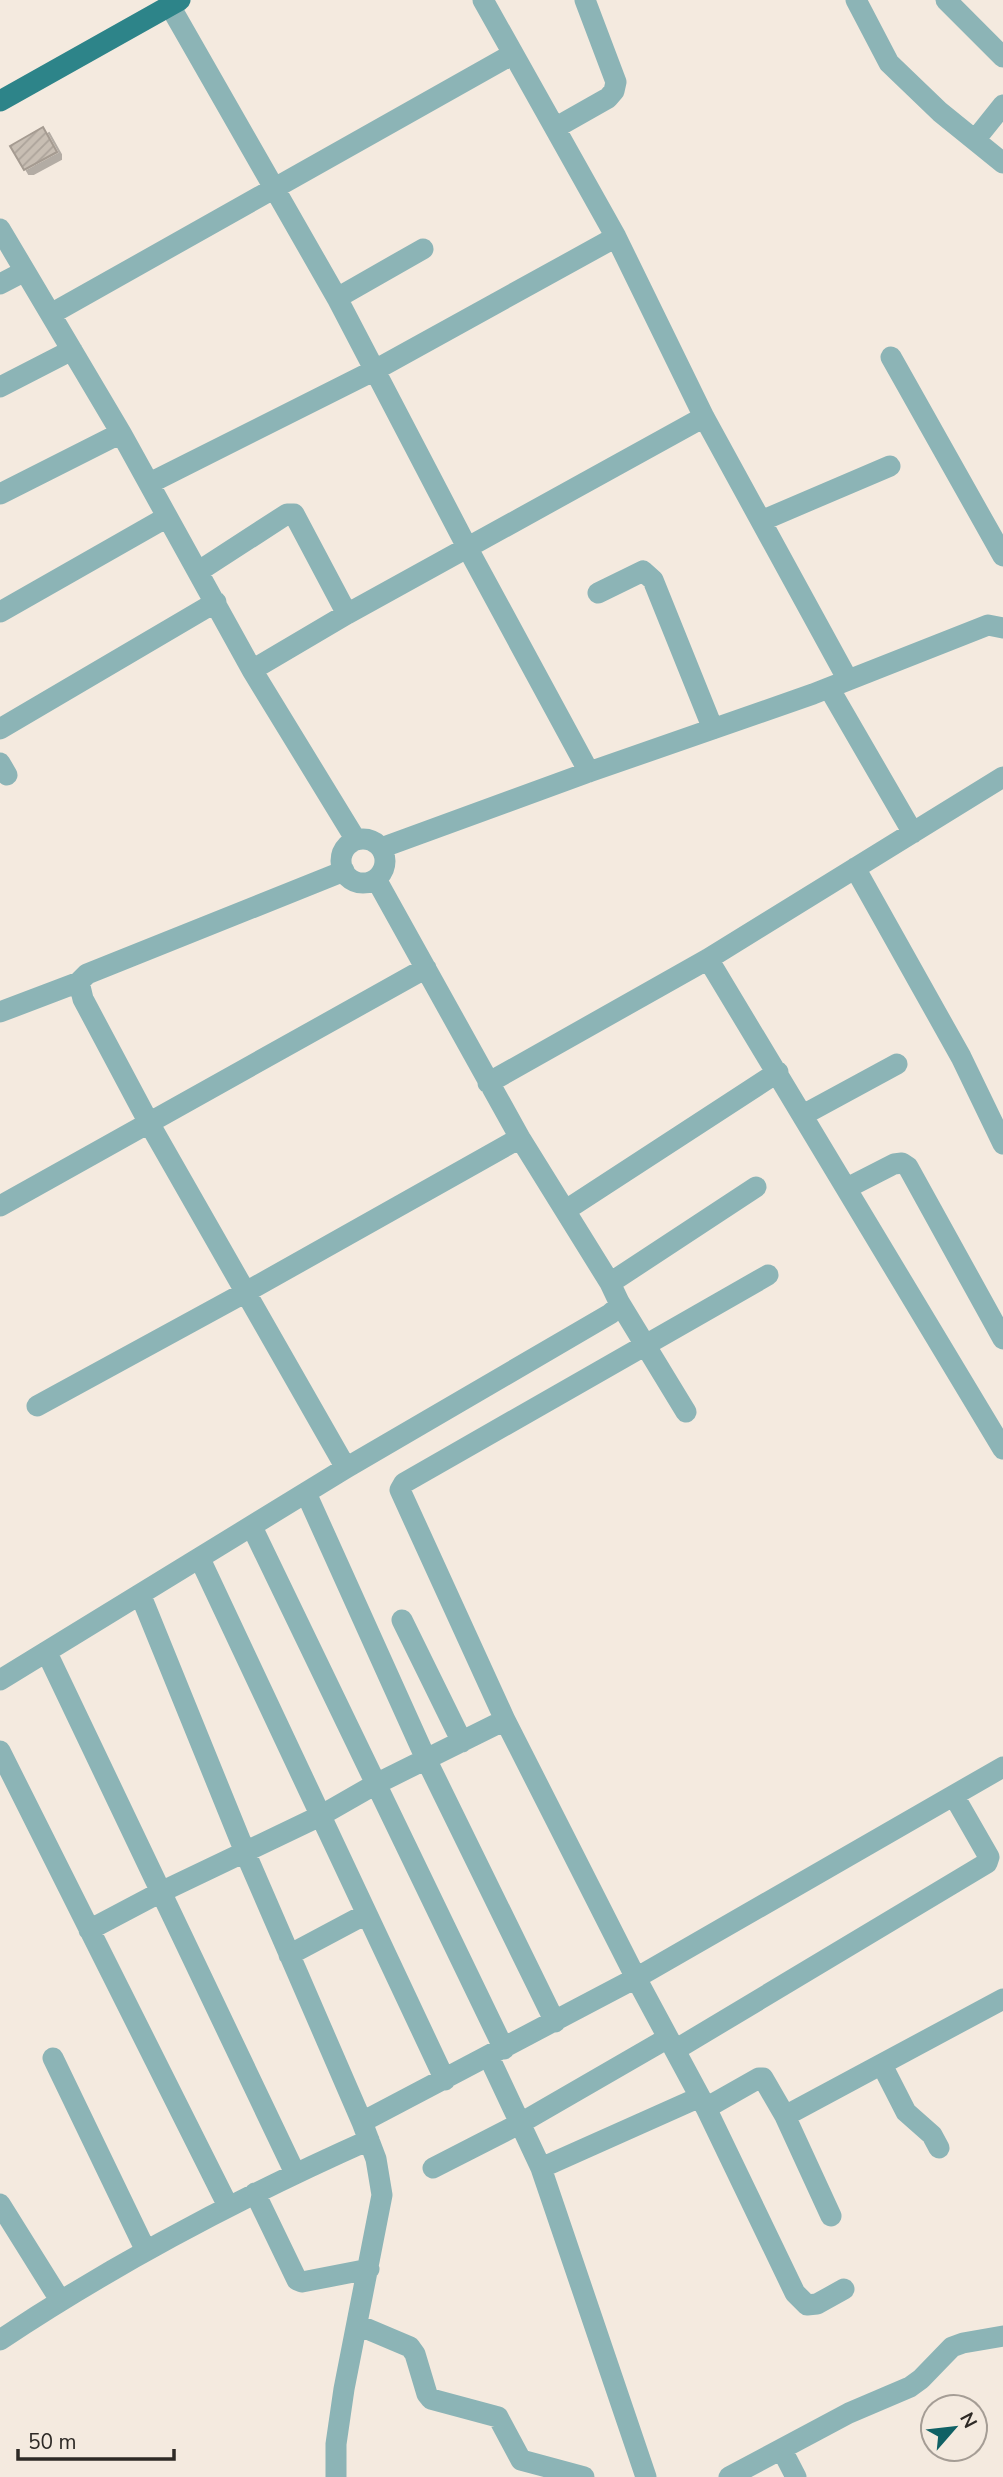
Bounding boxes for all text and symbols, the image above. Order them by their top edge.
north arrow [919,2393,989,2463]
text: N [953,2408,983,2433]
scale bar [18,2418,173,2462]
text: 50 m [28,2428,77,2456]

